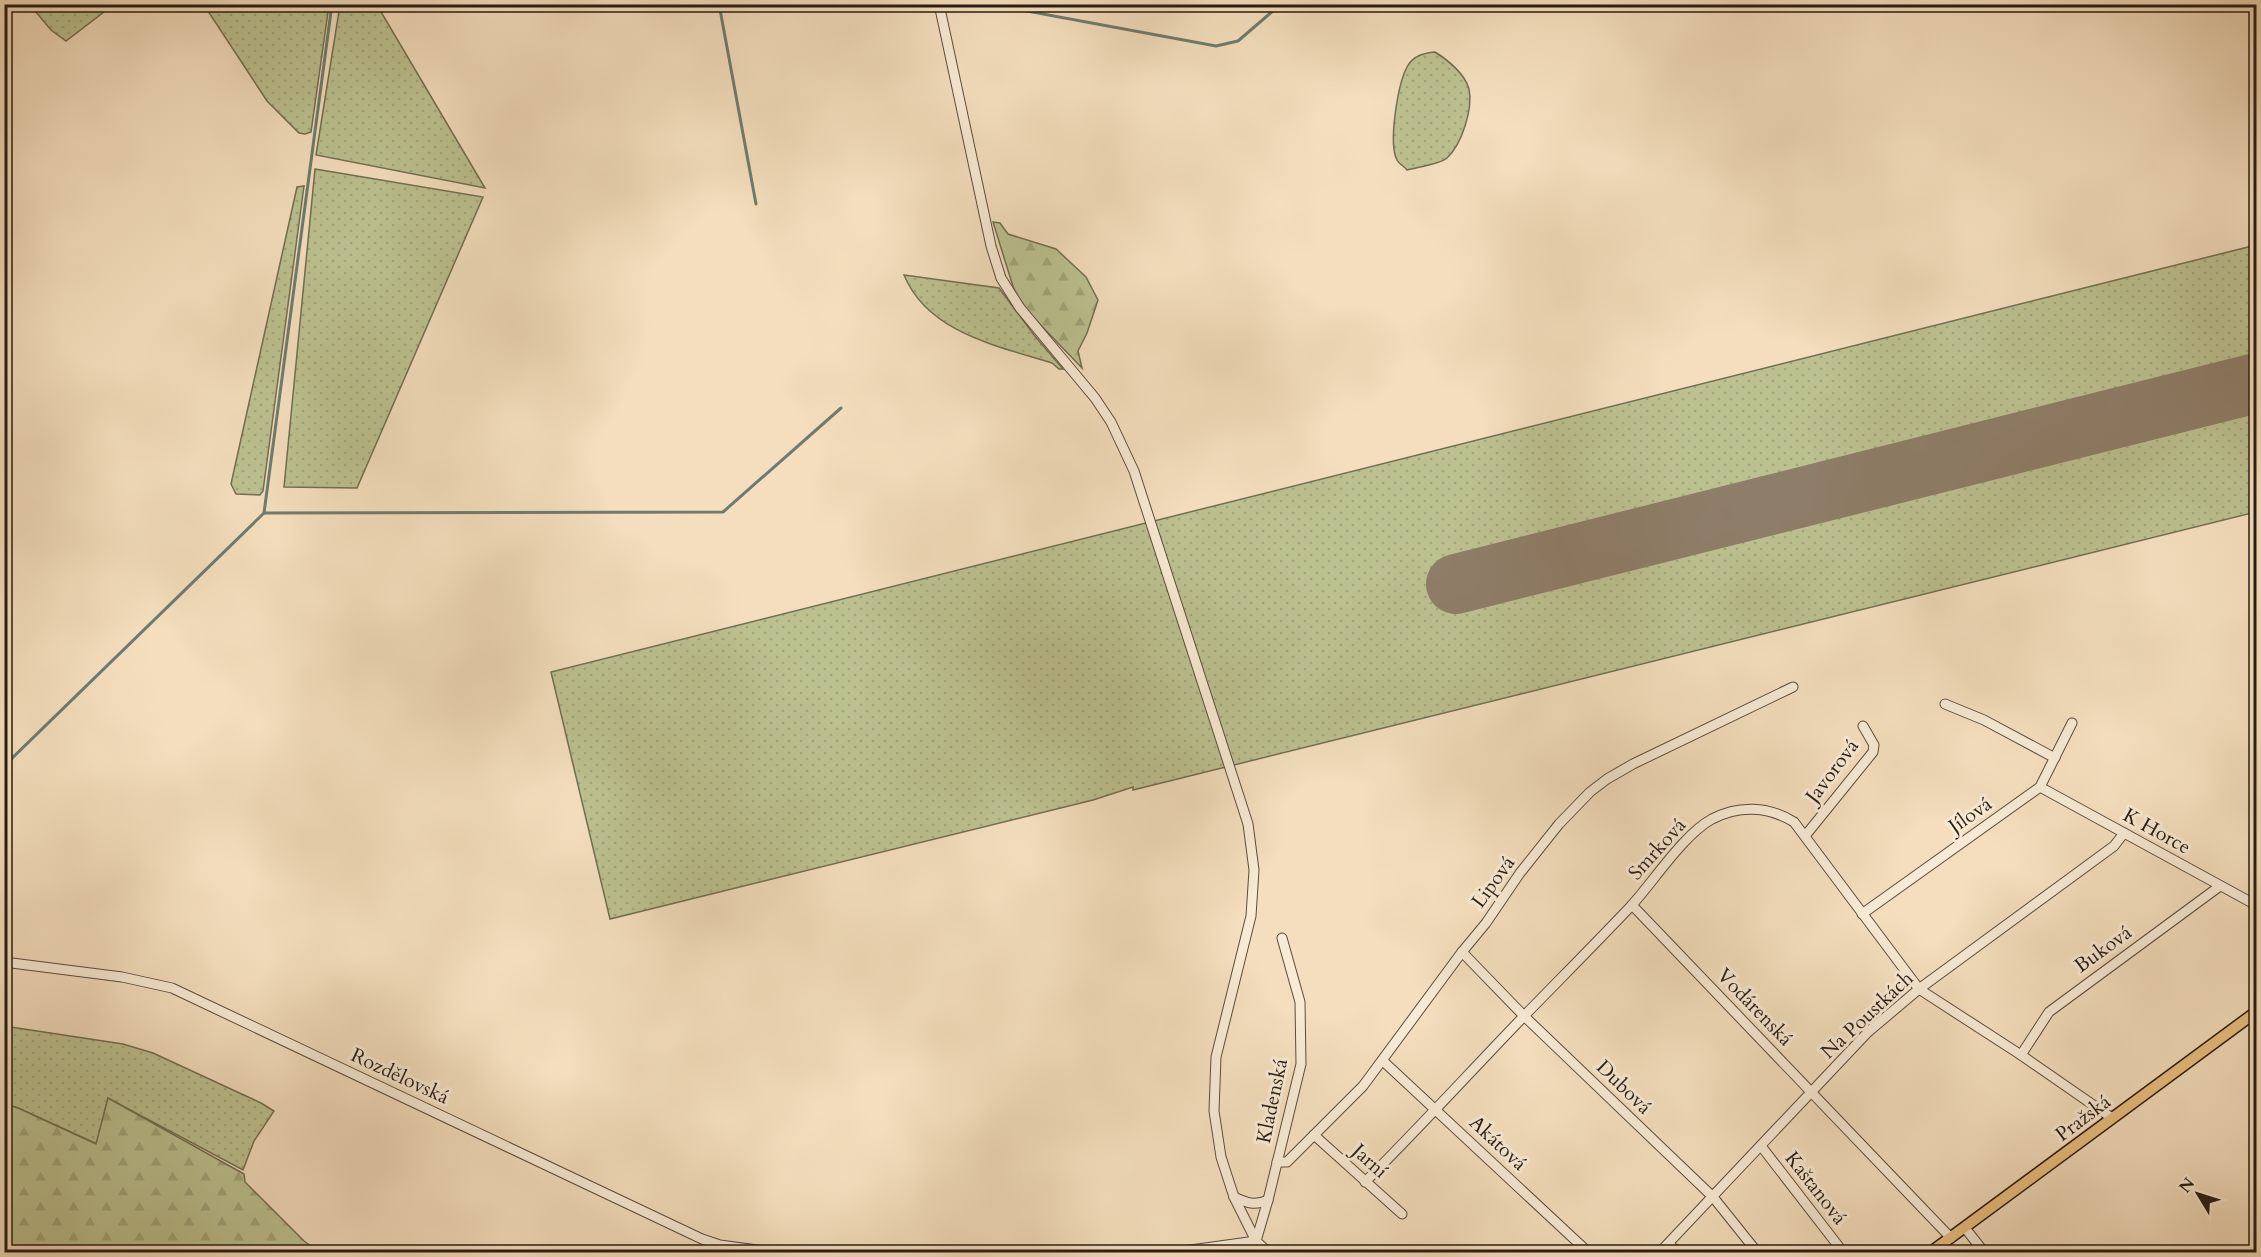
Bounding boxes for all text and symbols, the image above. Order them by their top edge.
street label: Javorová [1797,733,1865,811]
street label: Jílová [1941,790,1997,841]
street label: K Horce [2118,801,2196,861]
street label: Smrková [1622,812,1692,886]
street label: Lipová [1465,850,1521,913]
street label: Buková [2069,919,2137,979]
street label: Vodárenská [1711,962,1799,1052]
street label: Na Poustkách [1815,965,1919,1065]
street label: Rozdělovská [347,1041,454,1111]
street label: Dubová [1590,1054,1658,1120]
street label: Kladenská [1250,1056,1294,1146]
street label: Pražská [2050,1088,2116,1148]
street label: Akátová [1463,1109,1533,1177]
street label: Jarní [1344,1136,1394,1185]
street label: Kaštanová [1779,1146,1853,1231]
north arrow [2168,1164,2228,1224]
text: N [2174,1173,2200,1198]

